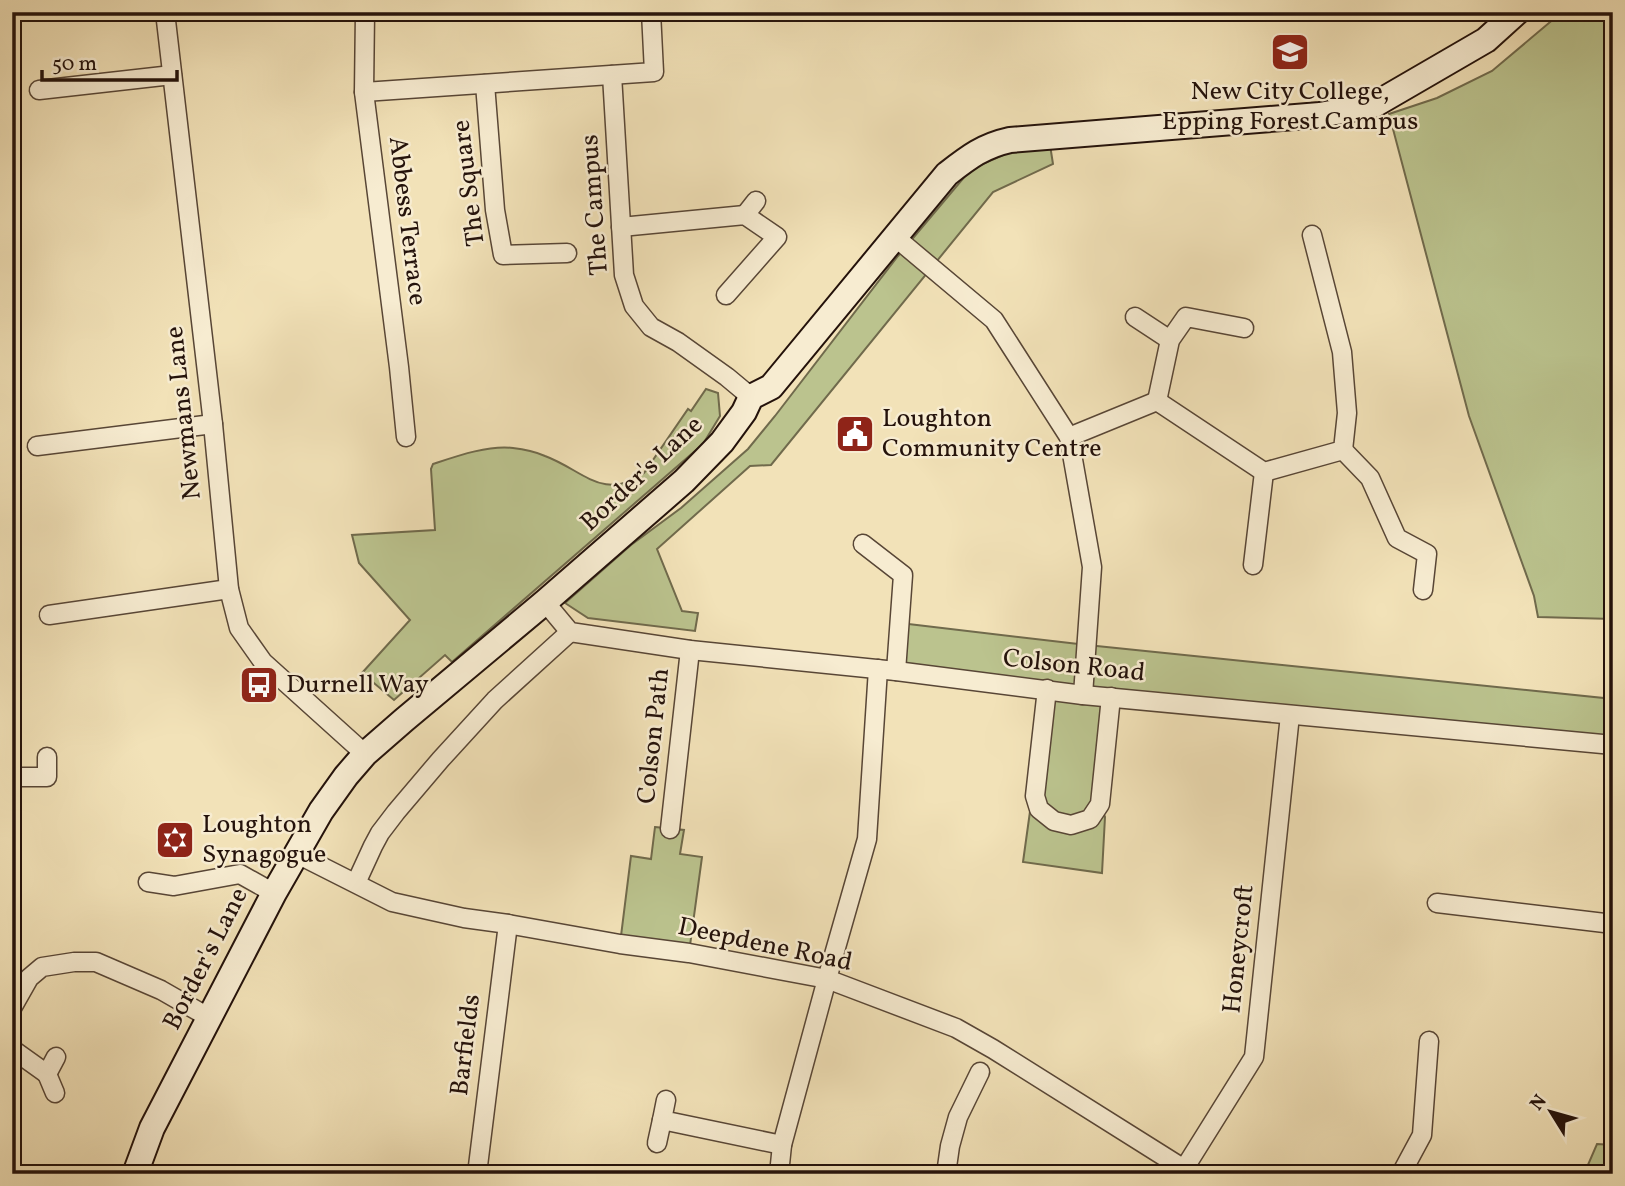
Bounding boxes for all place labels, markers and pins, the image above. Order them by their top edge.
school or university icon: New City College, Epping Forest Campus [1269,31,1311,73]
place label: New City College, Epping Forest Campus [1162,74,1418,140]
place label: Loughton Community Centre [882,401,1102,467]
public building icon: Loughton Community Centre [834,413,876,455]
bus stop icon: Durnell Way [238,664,280,706]
place label: Durnell Way [286,667,429,703]
place label: Loughton Synagogue [202,807,326,873]
synagogue icon: Loughton Synagogue [154,819,196,861]

